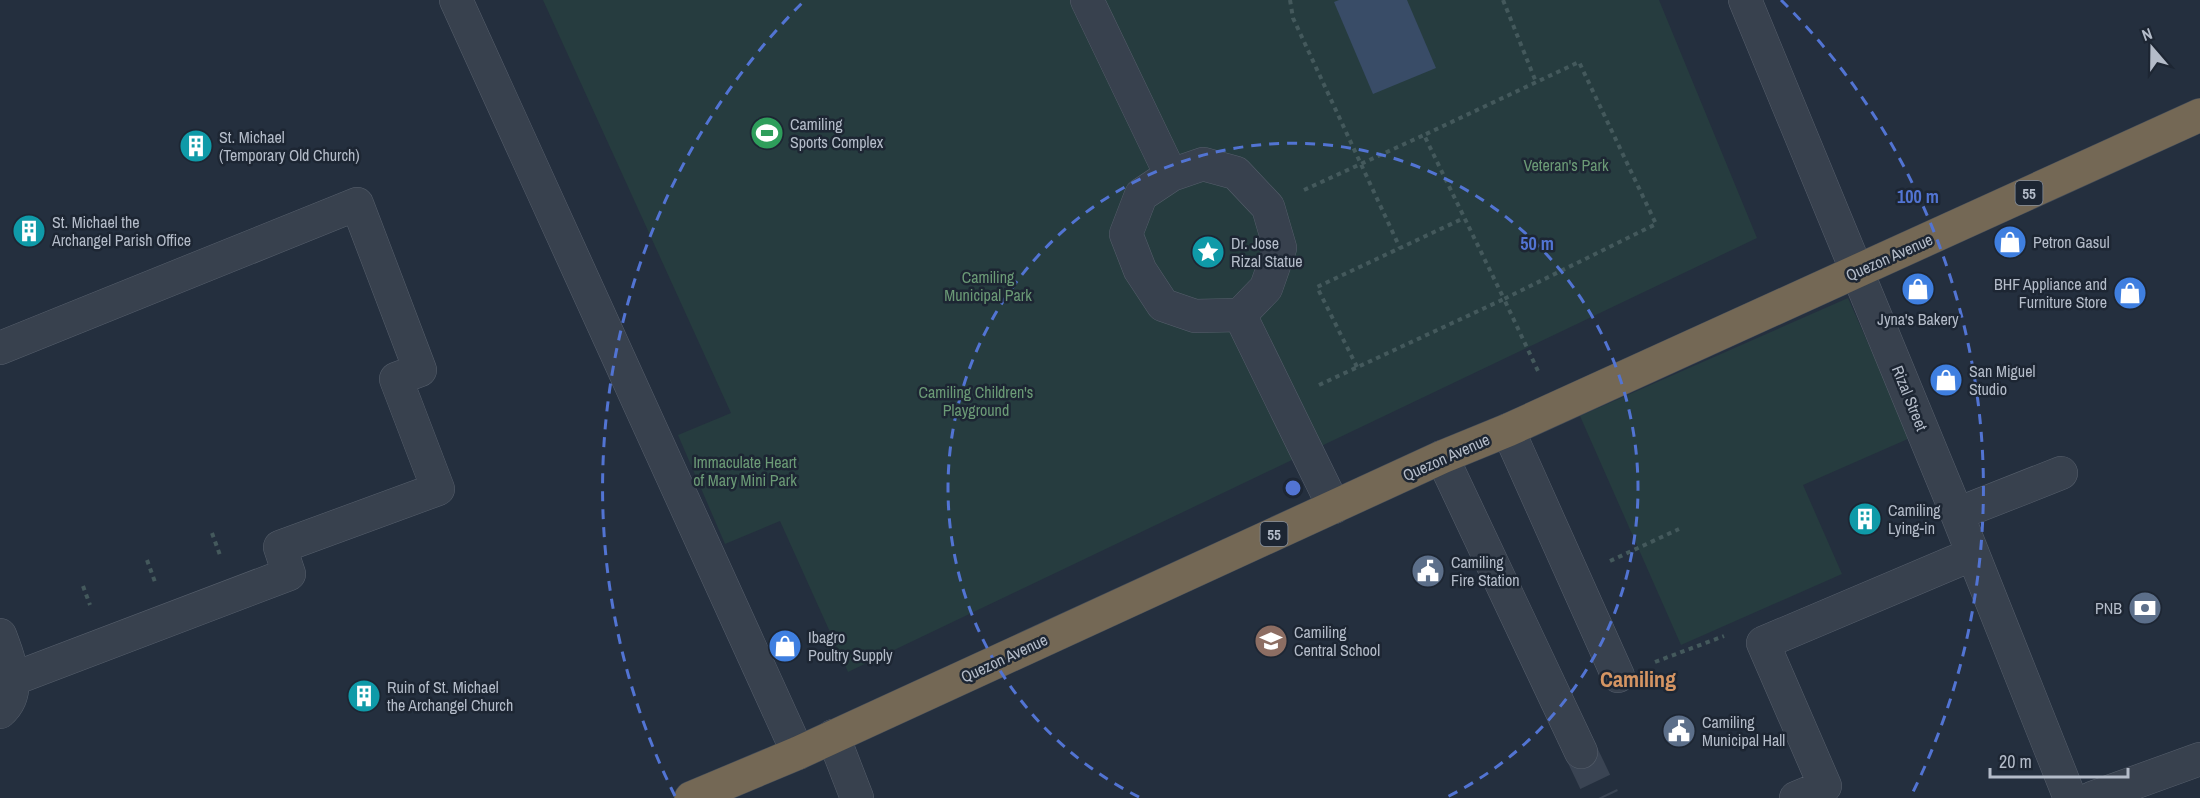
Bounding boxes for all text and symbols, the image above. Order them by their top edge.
north arrow [2122,18,2182,78]
text: N [2139,22,2155,46]
place label: Camiling Sports Complex [790,113,884,153]
sports icon: Camiling Sports Complex [749,115,785,151]
place label: St. Michael (Temporary Old Church) [219,126,360,166]
building icon: St. Michael (Temporary Old Church) [178,128,214,164]
park label: Veteran's Park [1524,154,1609,176]
road number: 55 [2016,181,2042,205]
text: 100 m [1897,184,1939,209]
place label: St. Michael the Archangel Parish Office [51,211,191,251]
building icon: St. Michael the Archangel Parish Office [11,213,47,249]
shop icon: Petron Gasul [1992,224,2028,260]
street label: Quezon Avenue [1842,228,1936,286]
text: 50 m [1520,231,1554,256]
place label: Petron Gasul [2033,231,2110,253]
place label: Dr. Jose Rizal Statue [1231,232,1302,272]
place icon: Dr. Jose Rizal Statue [1190,234,1226,270]
park label: Camiling Municipal Park [944,266,1032,306]
shop icon: Jyna's Bakery [1900,271,1936,307]
place label: BHF Appliance and Furniture Store [1994,273,2107,313]
shop icon: BHF Appliance and Furniture Store [2112,275,2148,311]
place label: Jyna's Bakery [1877,308,1959,330]
place label: San Miguel Studio [1969,360,2035,400]
street label: Rizal Street [1887,362,1933,434]
shop icon: San Miguel Studio [1928,362,1964,398]
park label: Camiling Children's Playground [919,381,1033,421]
street label: Quezon Avenue [1399,428,1493,486]
park label: Immaculate Heart of Mary Mini Park [693,451,797,491]
centre of rings [1283,478,1303,498]
place label: Camiling Lying-in [1888,499,1941,539]
building icon: Camiling Lying-in [1847,501,1883,537]
road number: 55 [1260,522,1288,546]
place label: Camiling Fire Station [1451,551,1520,591]
public building icon: Camiling Fire Station [1410,553,1446,589]
bank icon: PNB [2127,590,2163,626]
place label: PNB [2095,597,2122,619]
place label: Camiling Central School [1294,621,1380,661]
school or university icon: Camiling Central School [1253,623,1289,659]
place label: Ibagro Poultry Supply [808,626,893,666]
shop icon: Ibagro Poultry Supply [767,628,803,664]
street label: Quezon Avenue [957,628,1051,688]
district label: Camiling [1600,664,1676,694]
place label: Ruin of St. Michael the Archangel Church [387,676,513,716]
building icon: Ruin of St. Michael the Archangel Church [346,678,382,714]
place label: Camiling Municipal Hall [1702,711,1785,751]
public building icon: Camiling Municipal Hall [1661,713,1697,749]
scale bar [1990,741,2128,779]
text: 20 m [1999,749,2032,774]

